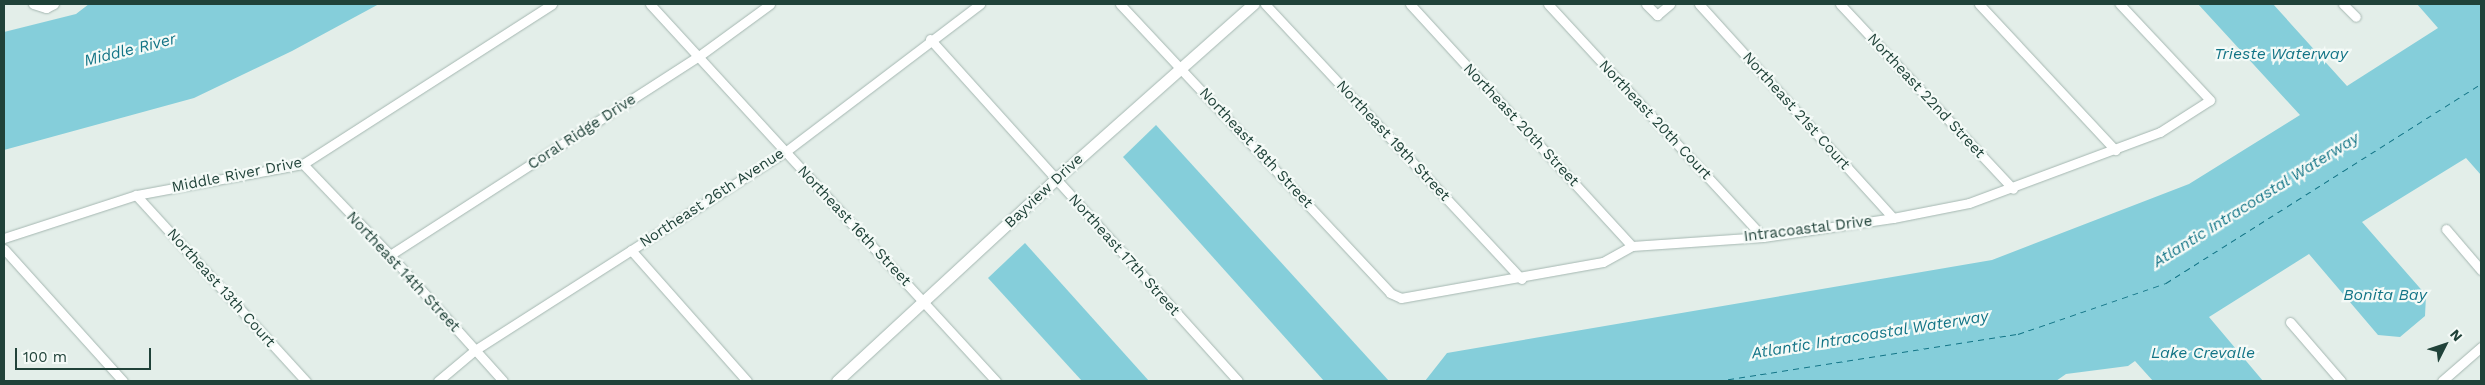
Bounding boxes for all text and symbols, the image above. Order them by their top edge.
water label: Middle River [82,29,178,71]
street label: Northeast 22nd Street [1863,30,1989,162]
water label: Trieste Waterway [2214,44,2348,64]
street label: Northeast 21st Court [1738,49,1854,173]
street label: Northeast 20th Court [1595,57,1715,183]
street label: Northeast 20th Street [1459,60,1583,190]
street label: Northeast 19th Street [1332,77,1454,205]
street label: Northeast 18th Street [1195,84,1317,212]
street label: Coral Ridge Drive [524,90,640,174]
water label: Atlantic Intracoastal Waterway [2149,128,2363,272]
street label: Northeast 26th Avenue [636,144,788,252]
street label: Bayview Drive [1001,150,1087,232]
street label: Middle River Drive [170,153,304,197]
street label: Northeast 16th Street [793,162,915,290]
street label: Northeast 17th Street [1065,190,1183,320]
street label: Northeast 14th Street [342,208,464,336]
street label: Intracoastal Drive [1742,212,1874,246]
street label: Northeast 13th Court [163,225,279,351]
water label: Bonita Bay [2343,285,2427,305]
water label: Atlantic Intracoastal Waterway [1750,307,1990,363]
north arrow [2420,320,2470,370]
text: N [2447,326,2466,344]
scale bar [18,338,154,370]
water label: Lake Crevalle [2151,343,2255,363]
text: 100 m [23,348,67,366]

